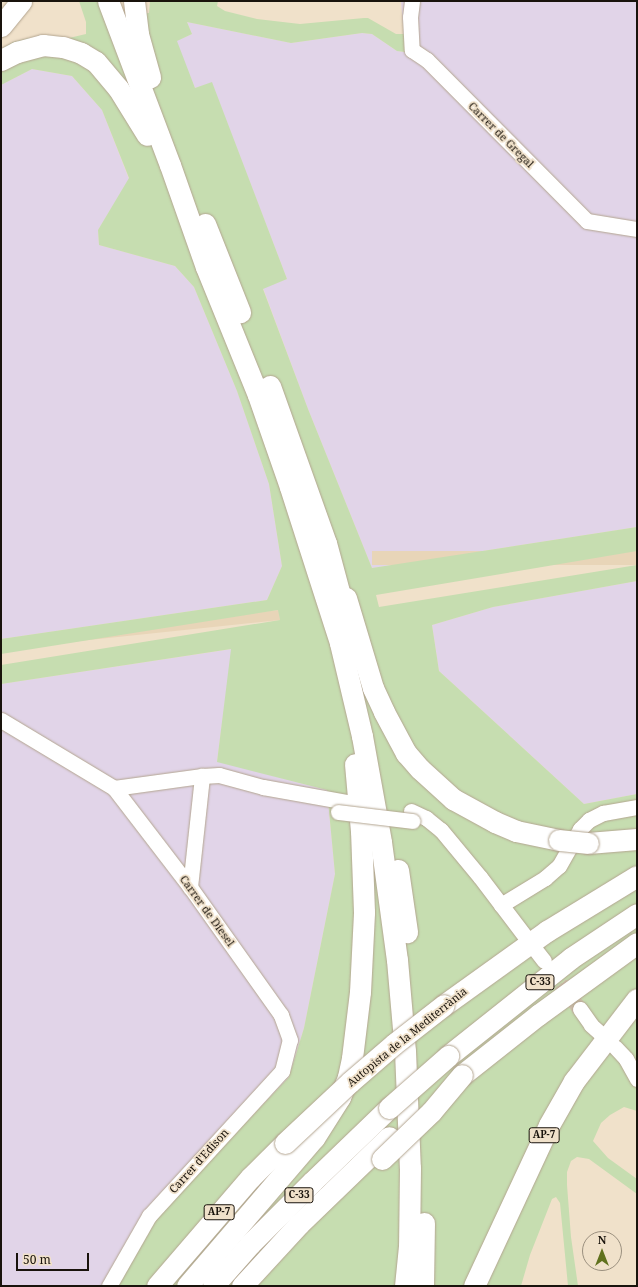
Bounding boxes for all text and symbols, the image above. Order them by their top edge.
street label: Carrer de Gregal [466,100,536,170]
street label: Carrer de Diesel [177,873,237,949]
road number: C-33 [525,974,555,990]
street label: Autopista de la Mediterrània [344,985,470,1089]
street label: Carrer d'Edison [167,1126,231,1196]
road number: AP-7 [528,1127,560,1143]
road number: C-33 [284,1187,314,1203]
road number: AP-7 [203,1204,235,1220]
north arrow [582,1231,622,1271]
text: N [598,1232,606,1247]
scale bar [18,1245,91,1271]
text: 50 m [23,1251,51,1268]

